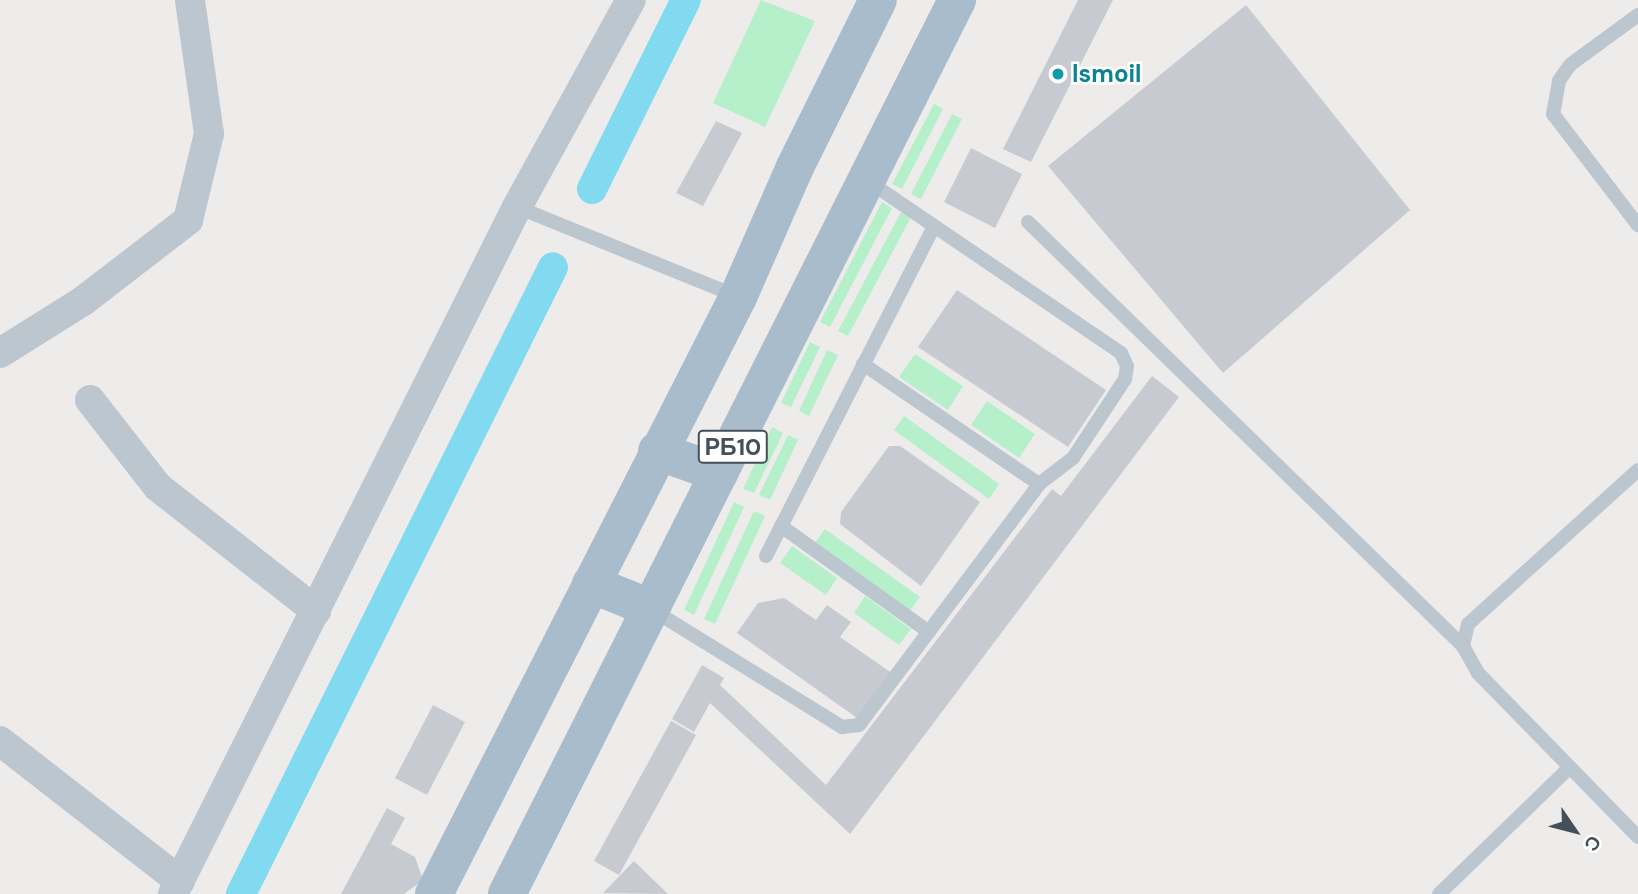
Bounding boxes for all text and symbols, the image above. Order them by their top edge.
place label: Ismoil [1072,60,1142,88]
marker: Ismoil [1050,66,1066,82]
road number: РБ10 [696,428,770,466]
north arrow [1540,796,1610,866]
text: С [1578,831,1607,856]

